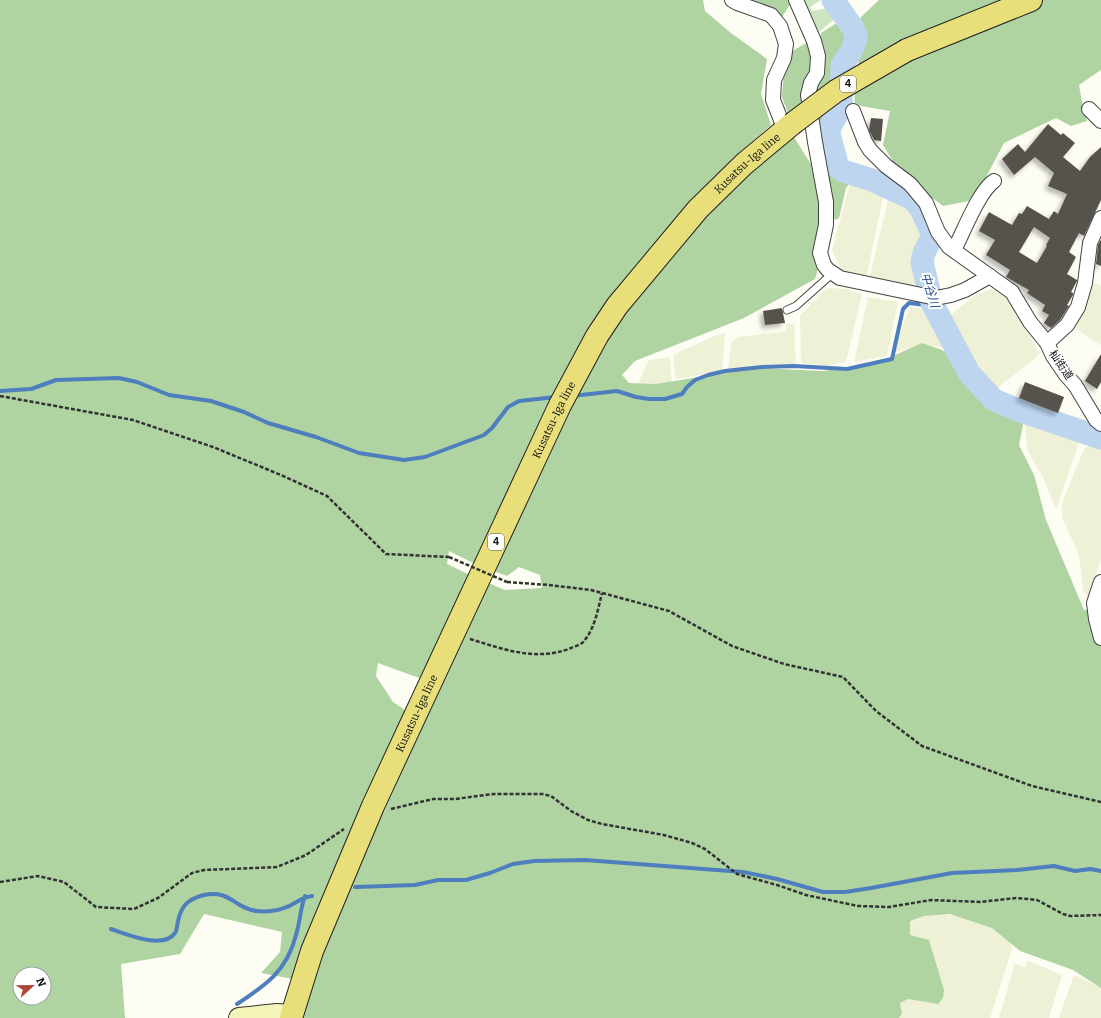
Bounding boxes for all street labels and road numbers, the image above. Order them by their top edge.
road number: 4 [840,76,856,92]
street label: Kusatsu-Iga line [712,130,783,196]
street label: 杣街道 [1046,348,1076,382]
street label: Kusatsu-Iga line [530,379,578,460]
road number: 4 [488,534,504,550]
street label: Kusatsu-Iga line [393,672,440,754]

